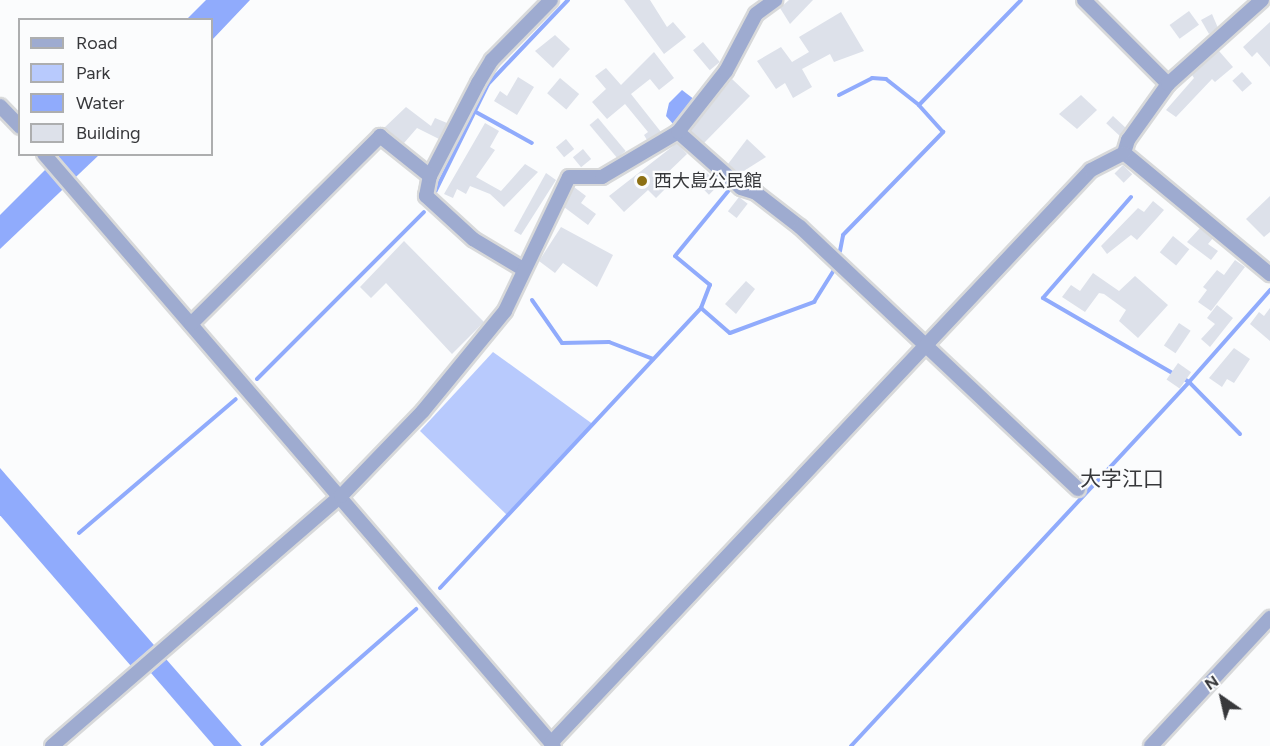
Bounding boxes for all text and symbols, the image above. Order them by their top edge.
legend [18,18,213,156]
text: Road [76,32,117,54]
text: Park [76,62,110,84]
text: Water [76,92,124,114]
text: Building [76,122,141,144]
place label: 西大島公民館 [654,170,762,192]
marker: 西大島公民館 [635,174,649,188]
district label: 大字江口 [1080,466,1164,492]
north arrow [1192,668,1252,728]
text: N [1201,671,1222,694]

